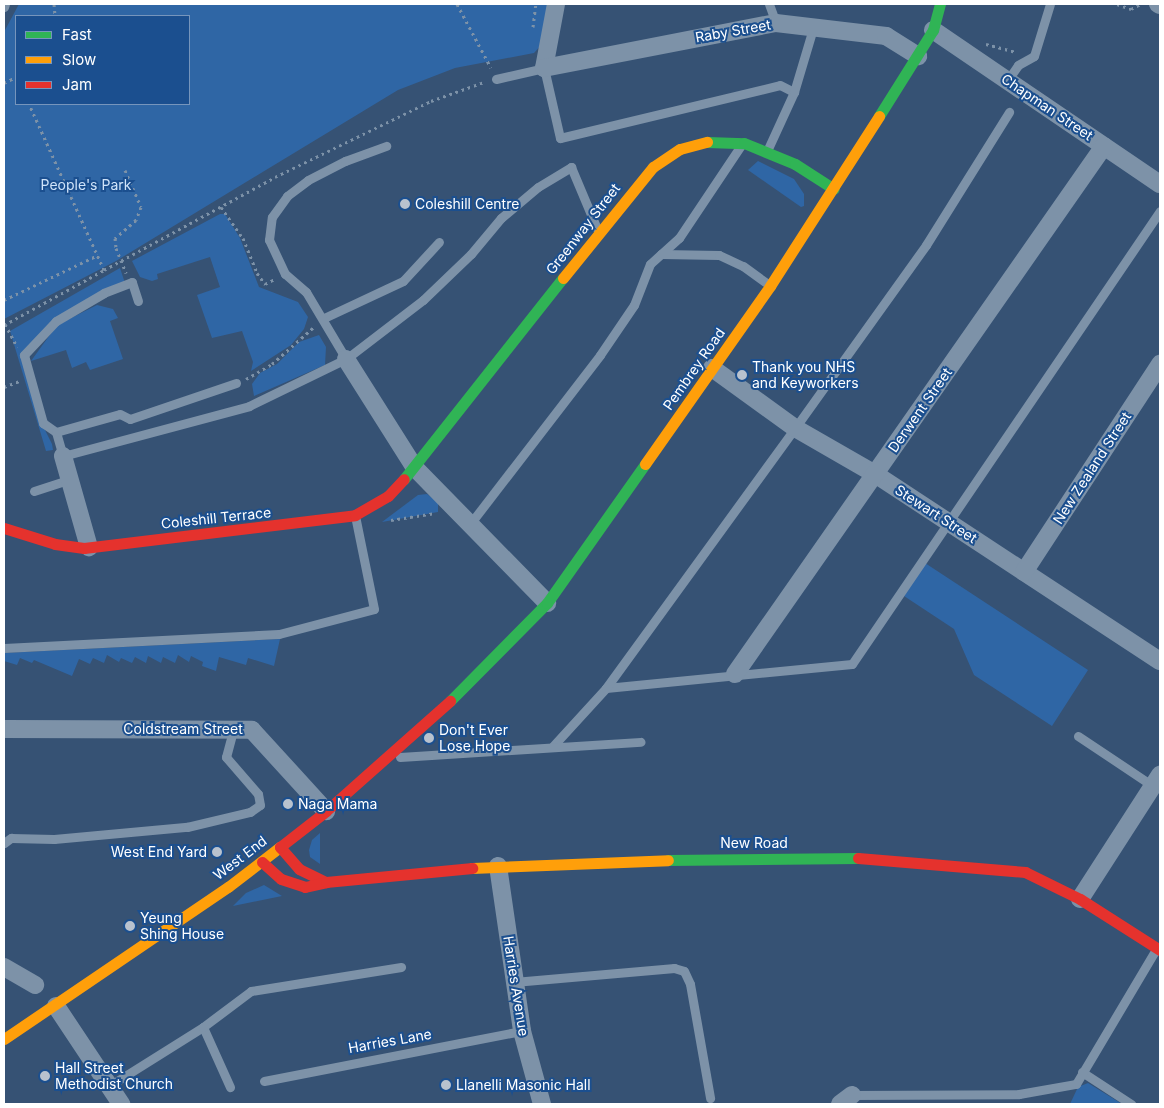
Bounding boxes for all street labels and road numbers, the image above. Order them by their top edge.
street label: Raby Street [694,16,772,46]
street label: Chapman Street [998,70,1096,144]
street label: Greenway Street [542,180,624,278]
street label: Pembrey Road [659,325,729,413]
street label: Derwent Street [885,365,955,455]
street label: New Zealand Street [1049,409,1135,527]
street label: Stewart Street [892,481,980,547]
street label: Coleshill Terrace [160,504,272,532]
street label: Coldstream Street [123,721,243,737]
street label: West End [210,833,270,883]
street label: New Road [720,835,788,851]
street label: Harries Avenue [500,935,532,1037]
street label: Harries Lane [347,1025,433,1057]

